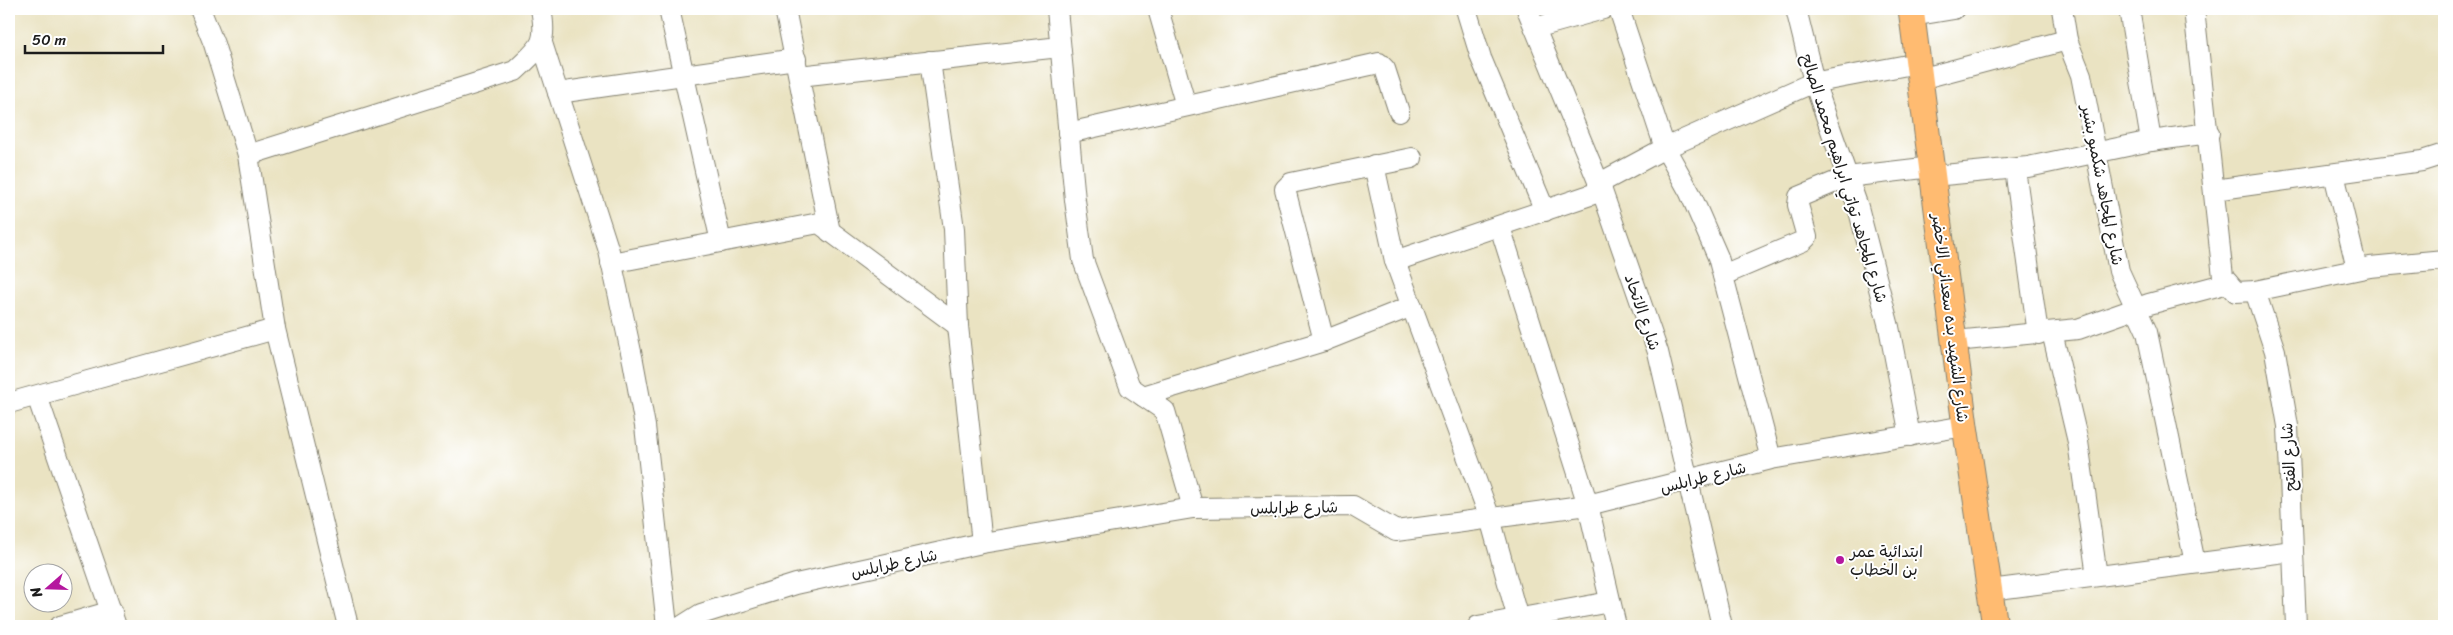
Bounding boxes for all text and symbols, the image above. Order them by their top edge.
scale bar [25,22,162,54]
text: 50 m [32,27,67,53]
street label: شارع المجاهد تواتي ابراهيم محمد الصالح [1793,50,1896,306]
street label: شارع المجاهد شكمبو بشير [2072,100,2132,268]
street label: شارع الشهيد بده سعداني الاخضر [1923,210,1978,424]
street label: شارع الاتحاد [1616,270,1669,354]
street label: شارع الفتح [2272,422,2305,492]
street label: شارع طرابلس [1657,453,1749,502]
street label: شارع طرابلس [1250,492,1338,523]
place label: ابتدائية عمر بن الخطاب [1848,537,1923,584]
street label: شارع طرابلس [848,540,940,587]
marker: ابتدائية عمر بن الخطاب [1834,554,1846,566]
north arrow [22,562,72,612]
text: N [23,583,50,602]

